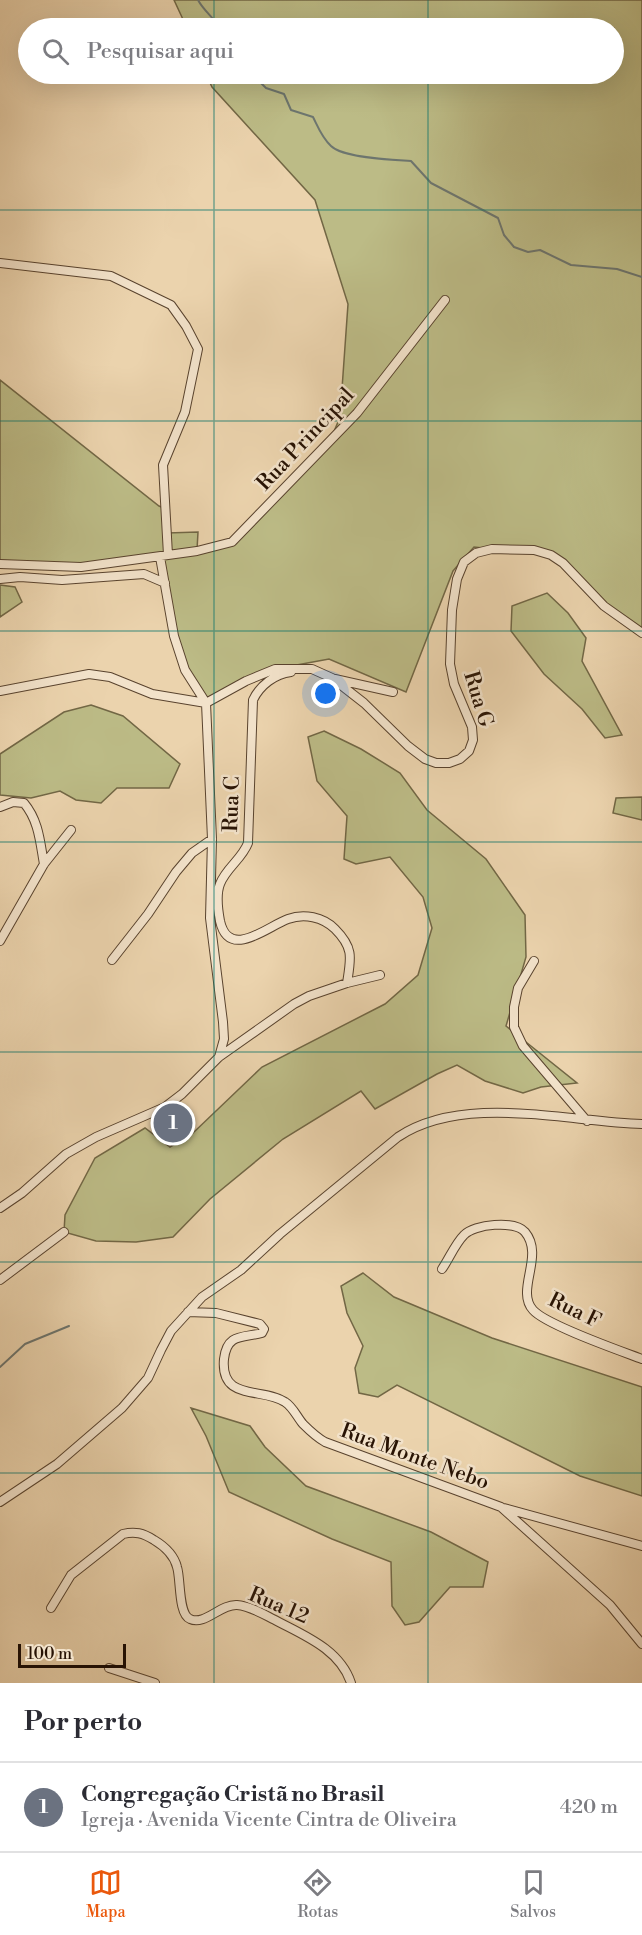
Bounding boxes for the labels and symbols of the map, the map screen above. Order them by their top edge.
street label: Rua Principal [251,383,360,497]
street label: Rua G [457,668,499,731]
your location [311,679,340,708]
street label: Rua C [218,776,246,832]
pin: 1 [154,1100,192,1146]
street label: Rua F [544,1287,605,1335]
street label: Rua Monte Nebo [337,1418,493,1496]
street label: Rua 12 [245,1582,313,1630]
scale bar [18,1641,126,1668]

